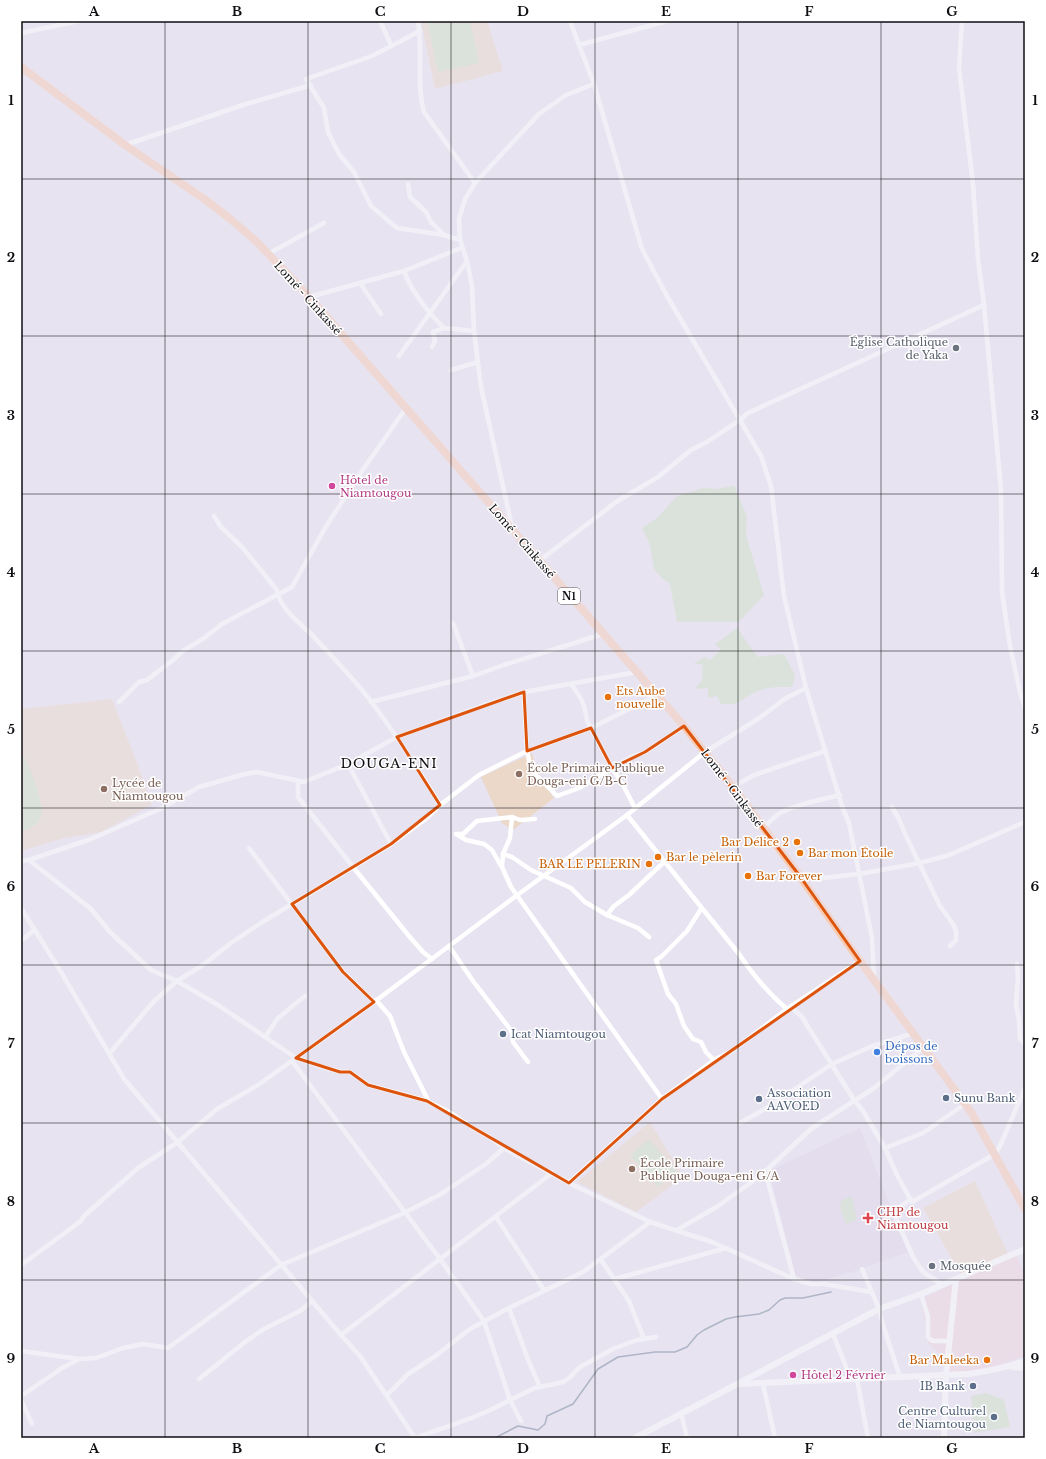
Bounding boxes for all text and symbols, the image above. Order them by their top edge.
text: A [88,3,100,20]
text: B [232,3,242,20]
text: C [375,3,386,20]
text: D [517,3,529,20]
text: E [661,3,671,20]
text: F [805,3,814,20]
text: G [946,3,958,20]
text: 1 [8,92,14,109]
text: 1 [1032,92,1038,109]
text: 2 [7,249,15,266]
text: 2 [1031,249,1039,266]
street label: Lomé - Cinkassé [271,258,345,338]
place label: Église Catholique de Yaka [850,335,949,362]
marker: Église Catholique de Yaka [951,343,961,353]
text: 3 [7,407,15,424]
text: 3 [1031,407,1039,424]
place label: Hôtel de Niamtougou [340,473,412,500]
marker: Hôtel de Niamtougou [327,481,337,491]
street label: Lomé - Cinkassé [486,501,558,581]
text: 4 [7,564,16,581]
text: 4 [1031,564,1040,581]
road number: N1 [558,588,580,604]
place label: Ets Aube nouvelle [616,684,665,711]
marker: Ets Aube nouvelle [603,692,613,702]
text: 5 [7,721,15,738]
text: 5 [1031,721,1039,738]
street label: Lomé - Cinkassé [698,746,766,830]
district label: DOUGA-ENI [340,755,438,772]
place label: École Primaire Publique Douga-eni G/B-C [527,761,664,788]
marker: École Primaire Publique Douga-eni G/B-C [514,769,524,779]
place label: Lycée de Niamtougou [112,776,184,803]
marker: Lycée de Niamtougou [99,784,109,794]
place label: Bar Délice 2 [721,835,789,849]
marker: Bar Délice 2 [792,837,802,847]
place label: Bar mon Étoile [808,846,893,860]
marker: Bar mon Étoile [795,848,805,858]
place label: Bar le pèlerin [666,850,742,864]
marker: Bar le pèlerin [653,852,663,862]
place label: BAR LE PELERIN [539,857,641,871]
marker: BAR LE PELERIN [644,859,654,869]
place label: Bar Forever [756,869,823,883]
marker: Bar Forever [743,871,753,881]
text: 6 [7,878,16,895]
text: 6 [1031,878,1040,895]
place label: Icat Niamtougou [511,1027,606,1041]
marker: Icat Niamtougou [498,1029,508,1039]
text: 7 [8,1035,15,1052]
text: 7 [1032,1035,1039,1052]
place label: Dépos de boissons [884,1039,938,1066]
marker: Dépos de boissons [872,1047,882,1057]
place label: Association AAVOED [766,1086,832,1113]
place label: Sunu Bank [954,1091,1016,1105]
marker: Sunu Bank [941,1093,951,1103]
marker: Association AAVOED [754,1094,764,1104]
place label: École Primaire Publique Douga-eni G/A [640,1156,780,1183]
marker: École Primaire Publique Douga-eni G/A [627,1164,637,1174]
text: 8 [7,1193,15,1210]
text: 8 [1031,1193,1039,1210]
place label: CHP de Niamtougou [877,1205,949,1232]
marker: CHP de Niamtougou [862,1212,874,1224]
place label: Mosquée [940,1259,991,1273]
marker: Mosquée [927,1261,937,1271]
text: 9 [7,1350,16,1367]
text: 9 [1031,1350,1040,1367]
place label: Bar Maleeka [909,1353,980,1367]
marker: Bar Maleeka [982,1355,992,1365]
place label: Hôtel 2 Février [801,1368,886,1382]
marker: Hôtel 2 Février [788,1370,798,1380]
place label: IB Bank [920,1379,965,1393]
marker: IB Bank [968,1381,978,1391]
place label: Centre Culturel de Niamtougou [898,1404,987,1431]
marker: Centre Culturel de Niamtougou [989,1412,999,1422]
text: A [88,1440,100,1457]
text: B [232,1440,242,1457]
text: C [375,1440,386,1457]
text: D [517,1440,529,1457]
text: E [661,1440,671,1457]
text: F [805,1440,814,1457]
text: G [946,1440,958,1457]

